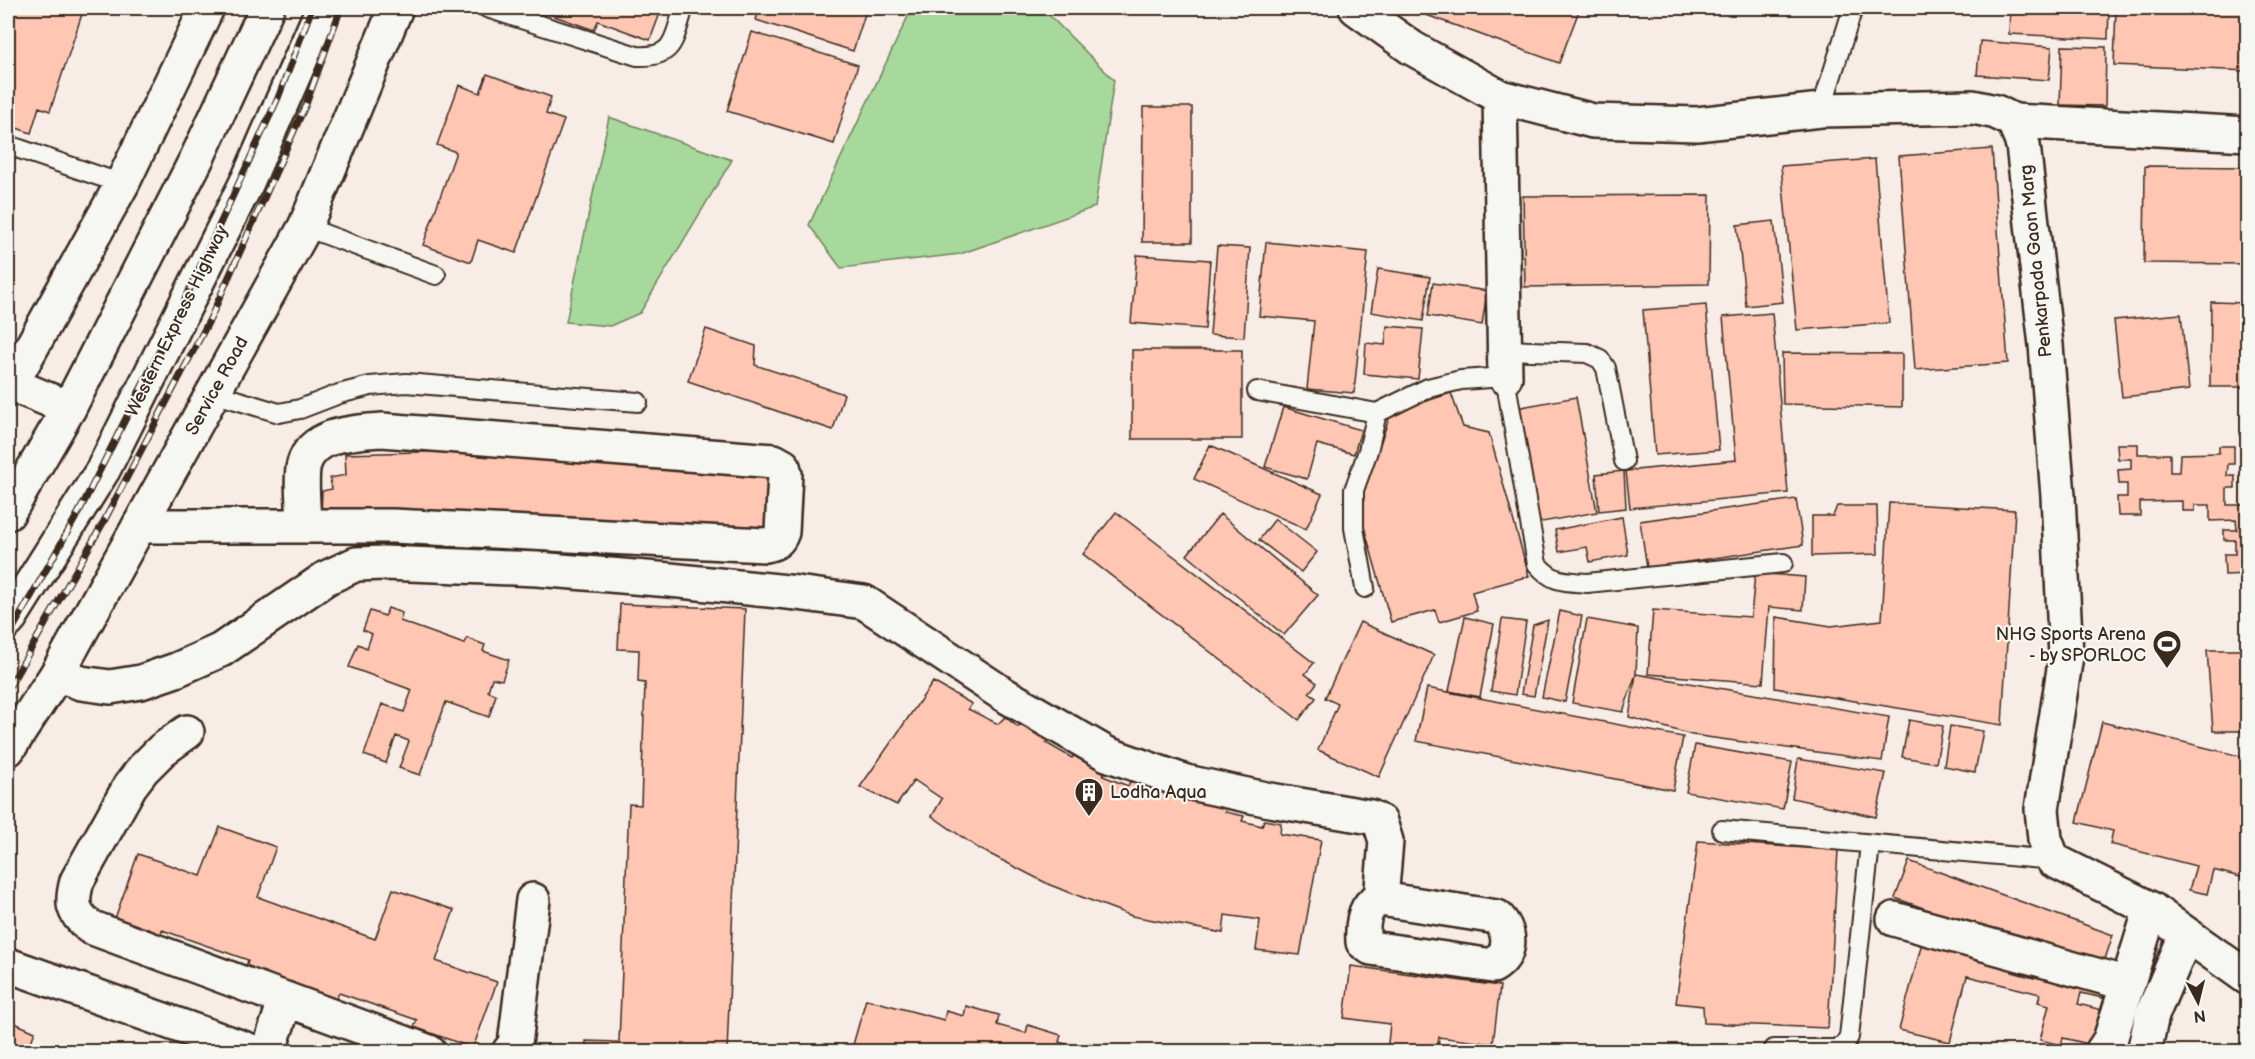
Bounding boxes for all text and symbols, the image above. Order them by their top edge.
street label: Penkarpada Gaon Marg [2015,164,2057,358]
street label: Western Express Highway [121,221,233,420]
street label: Service Road [181,333,253,439]
place label: NHG Sports Arena - by SPORLOC [1996,624,2146,666]
sports icon: NHG Sports Arena - by SPORLOC [2151,628,2183,670]
building icon: Lodha Aqua [1073,776,1105,818]
place label: Lodha Aqua [1110,782,1207,803]
north arrow [2168,972,2228,1032]
text: N [2193,1005,2207,1026]

